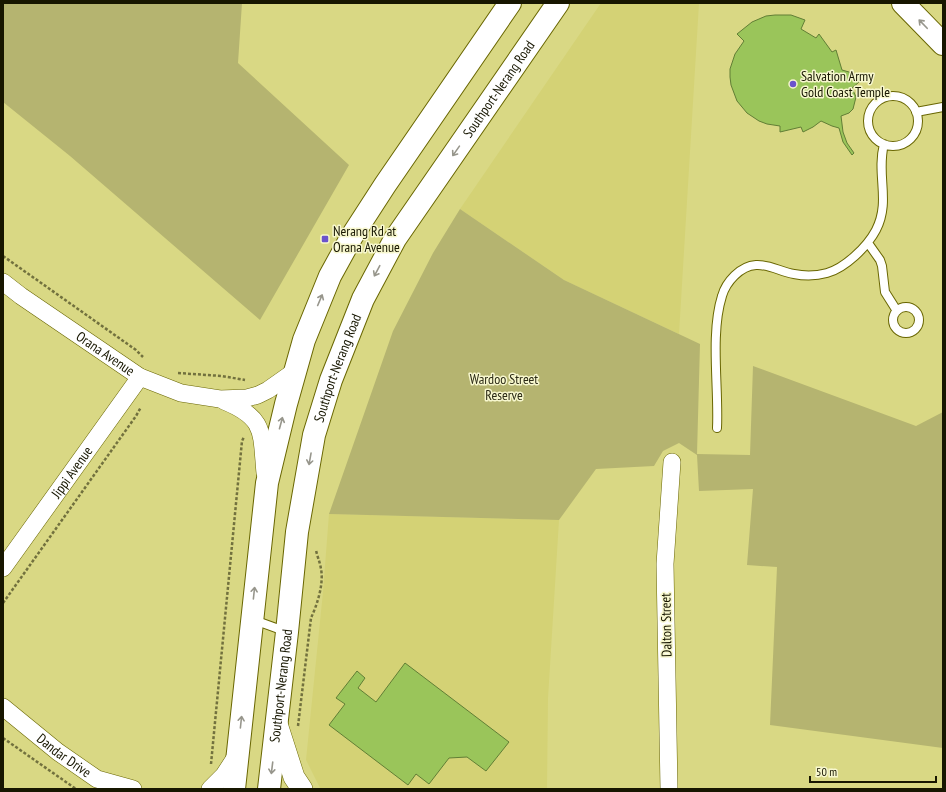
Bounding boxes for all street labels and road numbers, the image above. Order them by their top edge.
street label: Southport-Nerang Road [459,37,538,141]
street label: Southport-Nerang Road [310,311,365,424]
street label: Orana Avenue [73,327,138,380]
street label: Jippi Avenue [46,442,97,502]
street label: Dalton Street [656,593,676,657]
street label: Southport-Nerang Road [265,628,296,743]
street label: Dandar Drive [33,729,95,781]

